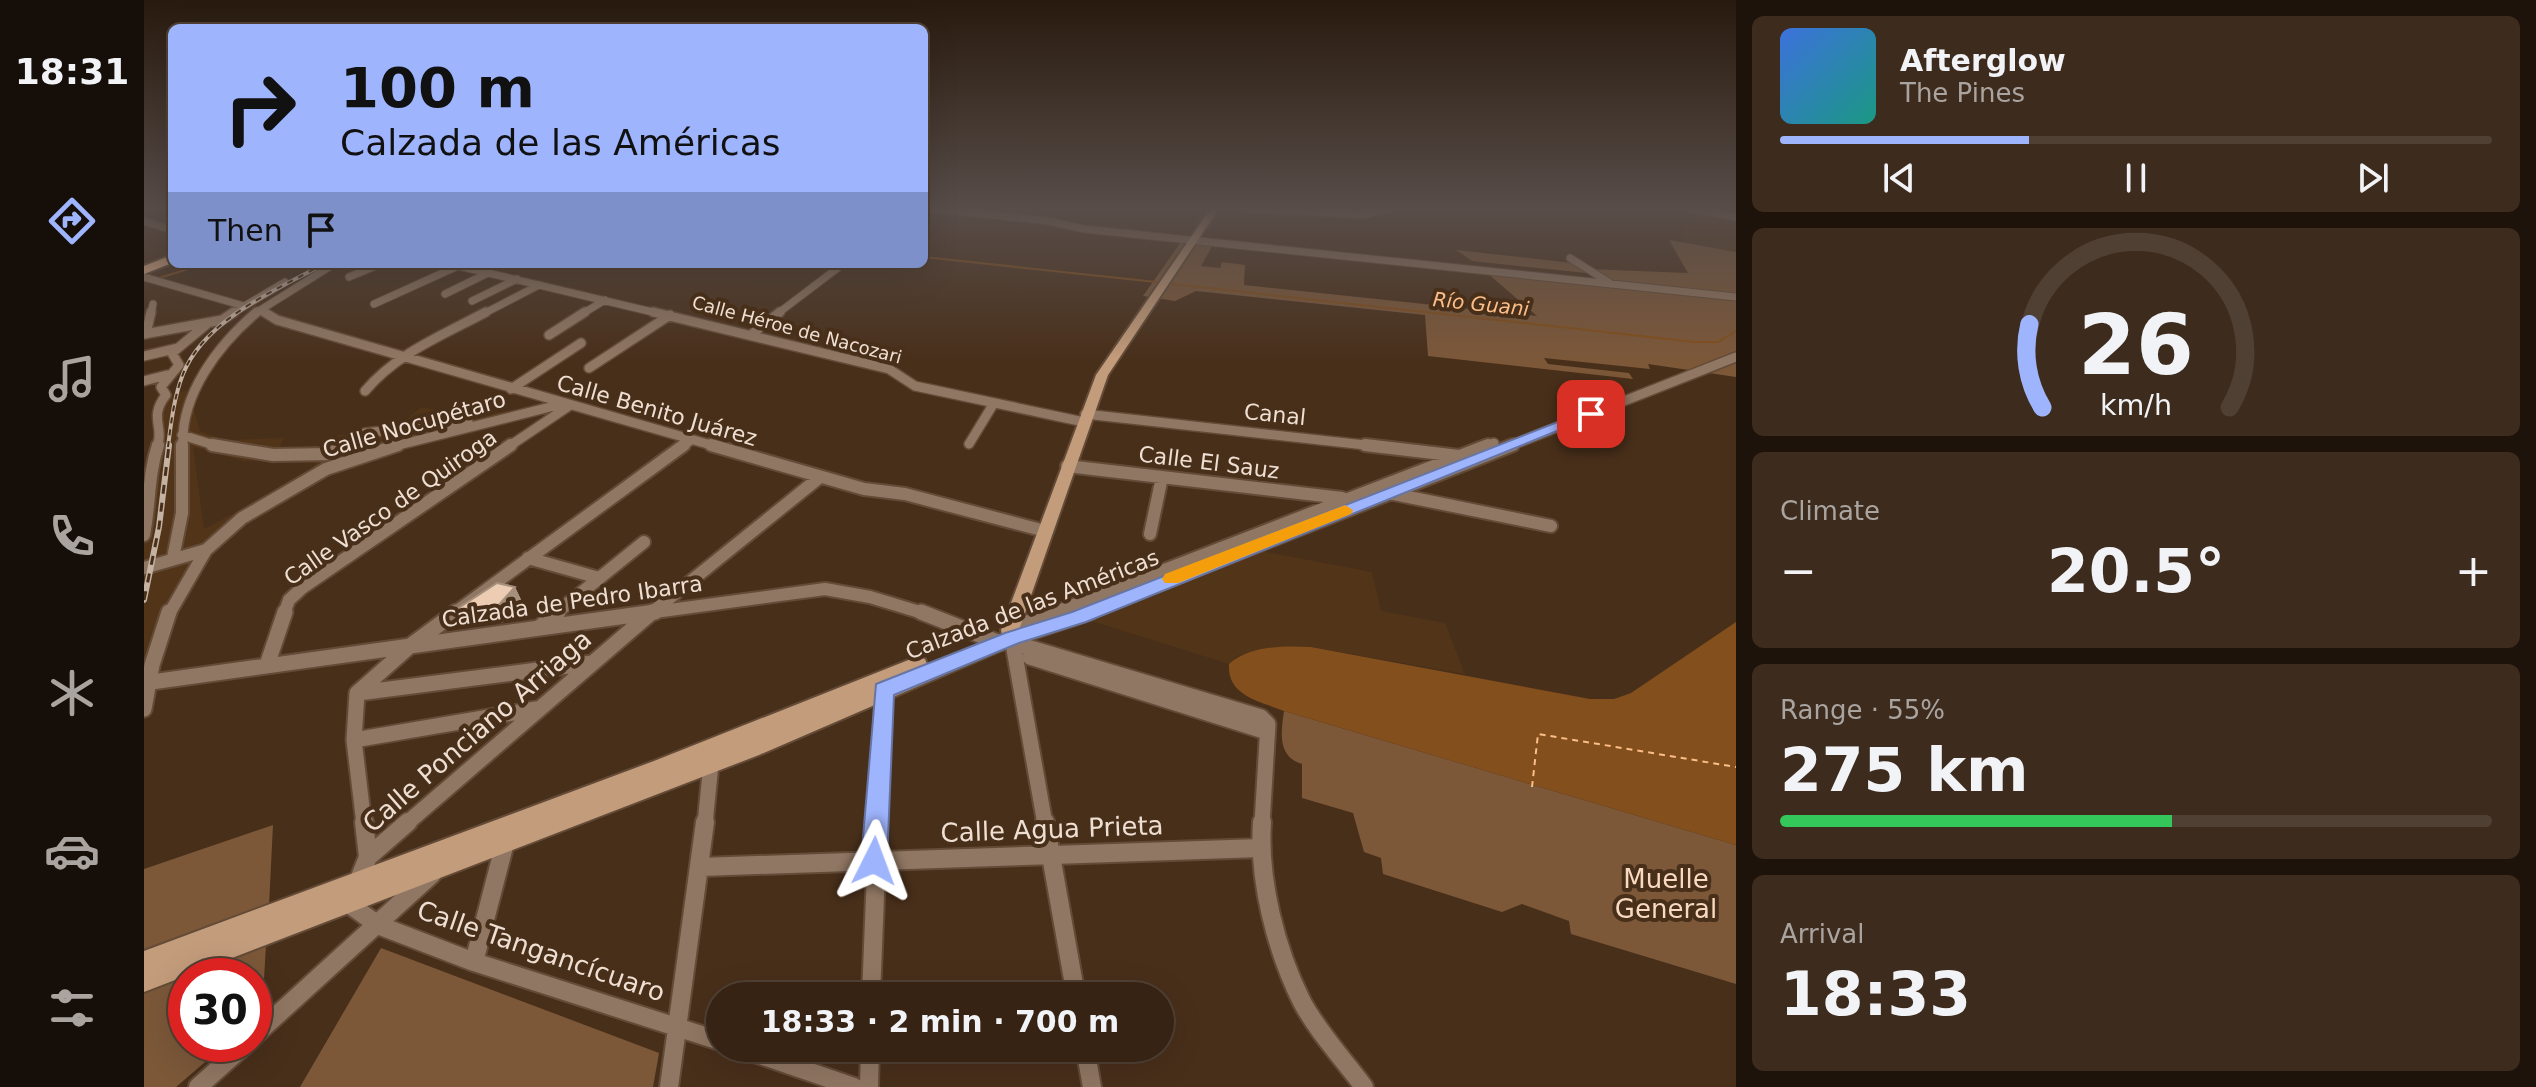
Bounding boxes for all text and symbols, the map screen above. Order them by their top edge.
text: Afterglow [1900,43,2066,78]
text: 18:31 [15,51,129,92]
text: 100 m [340,55,535,120]
icon: right [208,56,312,160]
text: The Pines [1900,78,2025,108]
text: Calzada de las Américas [340,122,780,163]
icon: previous [1877,156,1921,200]
icon: pause [2114,156,2158,200]
icon: next [2351,156,2395,200]
icon: directions [44,193,100,249]
icon: arrive [299,208,343,252]
text: Then [208,213,283,248]
water label: Río Guani [1432,287,1531,321]
street label: Calle Héroe de Nacozari [690,291,904,368]
text: 26 [2078,296,2194,393]
icon: music [44,351,100,407]
street label: Calle Benito Juárez [554,370,760,451]
pin [1557,380,1625,448]
street label: Calle Nocupétaro [320,386,509,463]
text: km/h [2100,388,2172,422]
icon: arrive [1569,392,1613,436]
street label: Canal [1243,399,1307,430]
street label: Calle Vasco de Quiroga [279,424,501,590]
street label: Calle El Sauz [1137,441,1281,484]
text: Climate [1780,496,1880,526]
icon: phone [44,508,100,564]
text: 20.5° [2047,536,2225,606]
street label: Calzada de las Américas [902,545,1162,664]
text: − [1780,545,1817,596]
text: + [2455,545,2492,596]
street label: Calzada de Pedro Ibarra [440,571,704,632]
street label: Calle Ponciano Arriaga [357,624,597,838]
icon: climate [44,665,100,721]
text: Range · 55% [1780,695,1945,725]
text: 275 km [1780,735,2029,805]
street label: Calle Agua Prieta [940,810,1164,848]
position arrow [832,819,916,903]
icon: car [44,823,100,879]
park label: Muelle General [1615,864,1717,924]
street label: Calle Tangancícuaro [413,895,669,1007]
text: Arrival [1780,919,1864,949]
speed limit sign: 30 [168,958,272,1062]
text: 18:33 [1780,959,1971,1029]
icon: filters [44,980,100,1036]
text: 18:33 · 2 min · 700 m [761,1004,1119,1039]

